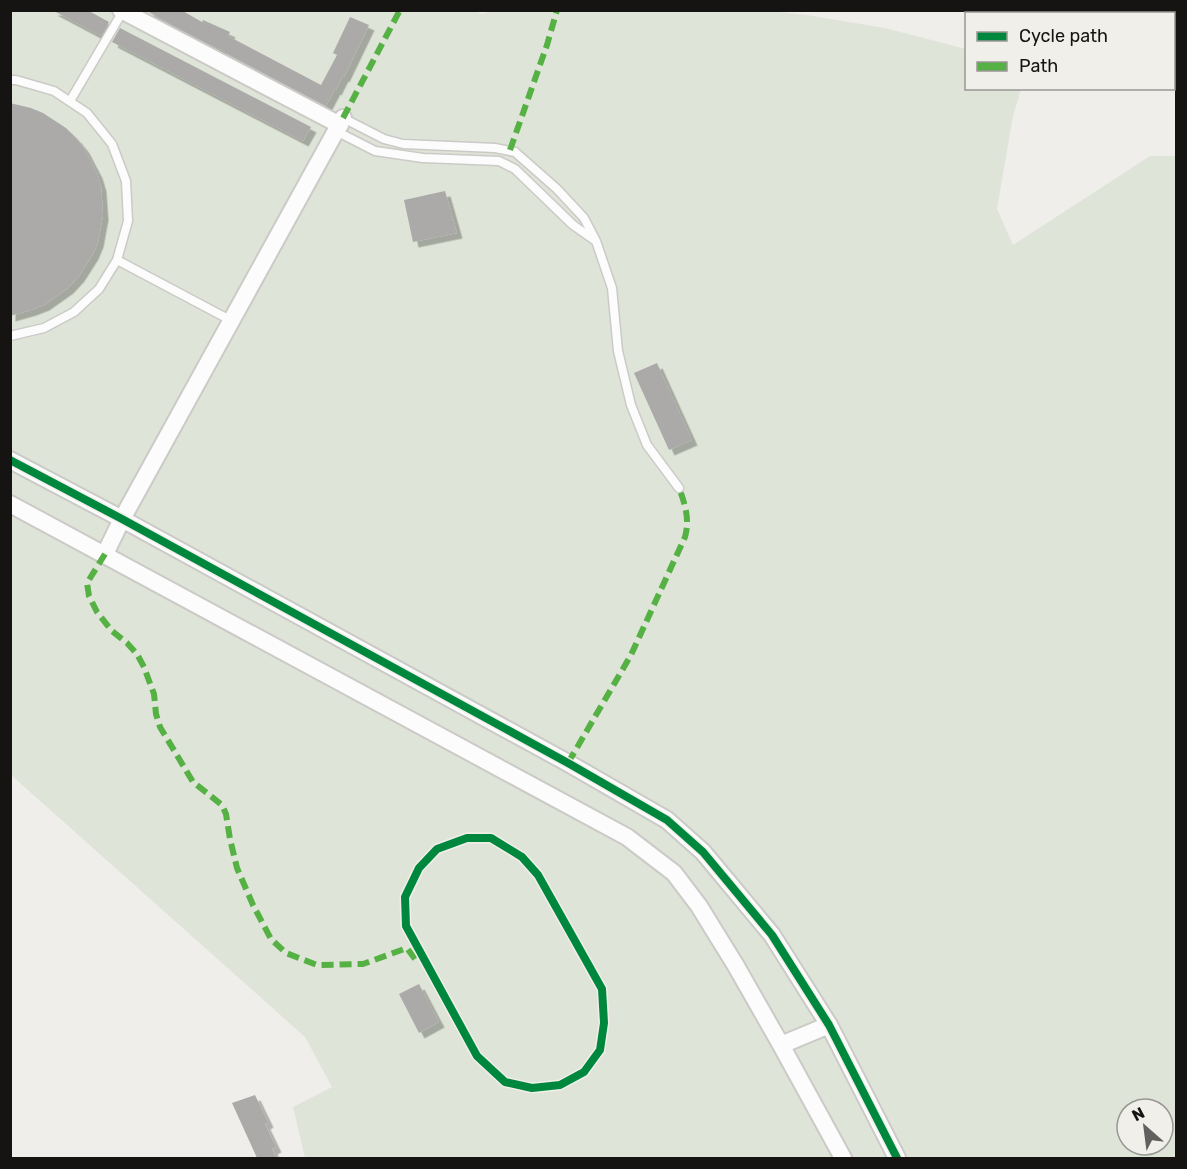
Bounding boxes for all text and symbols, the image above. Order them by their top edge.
legend [965,12,1175,90]
text: Cycle path [1019,25,1108,47]
text: Path [1019,55,1058,77]
north arrow [1115,1097,1175,1157]
text: N [1129,1103,1148,1125]

